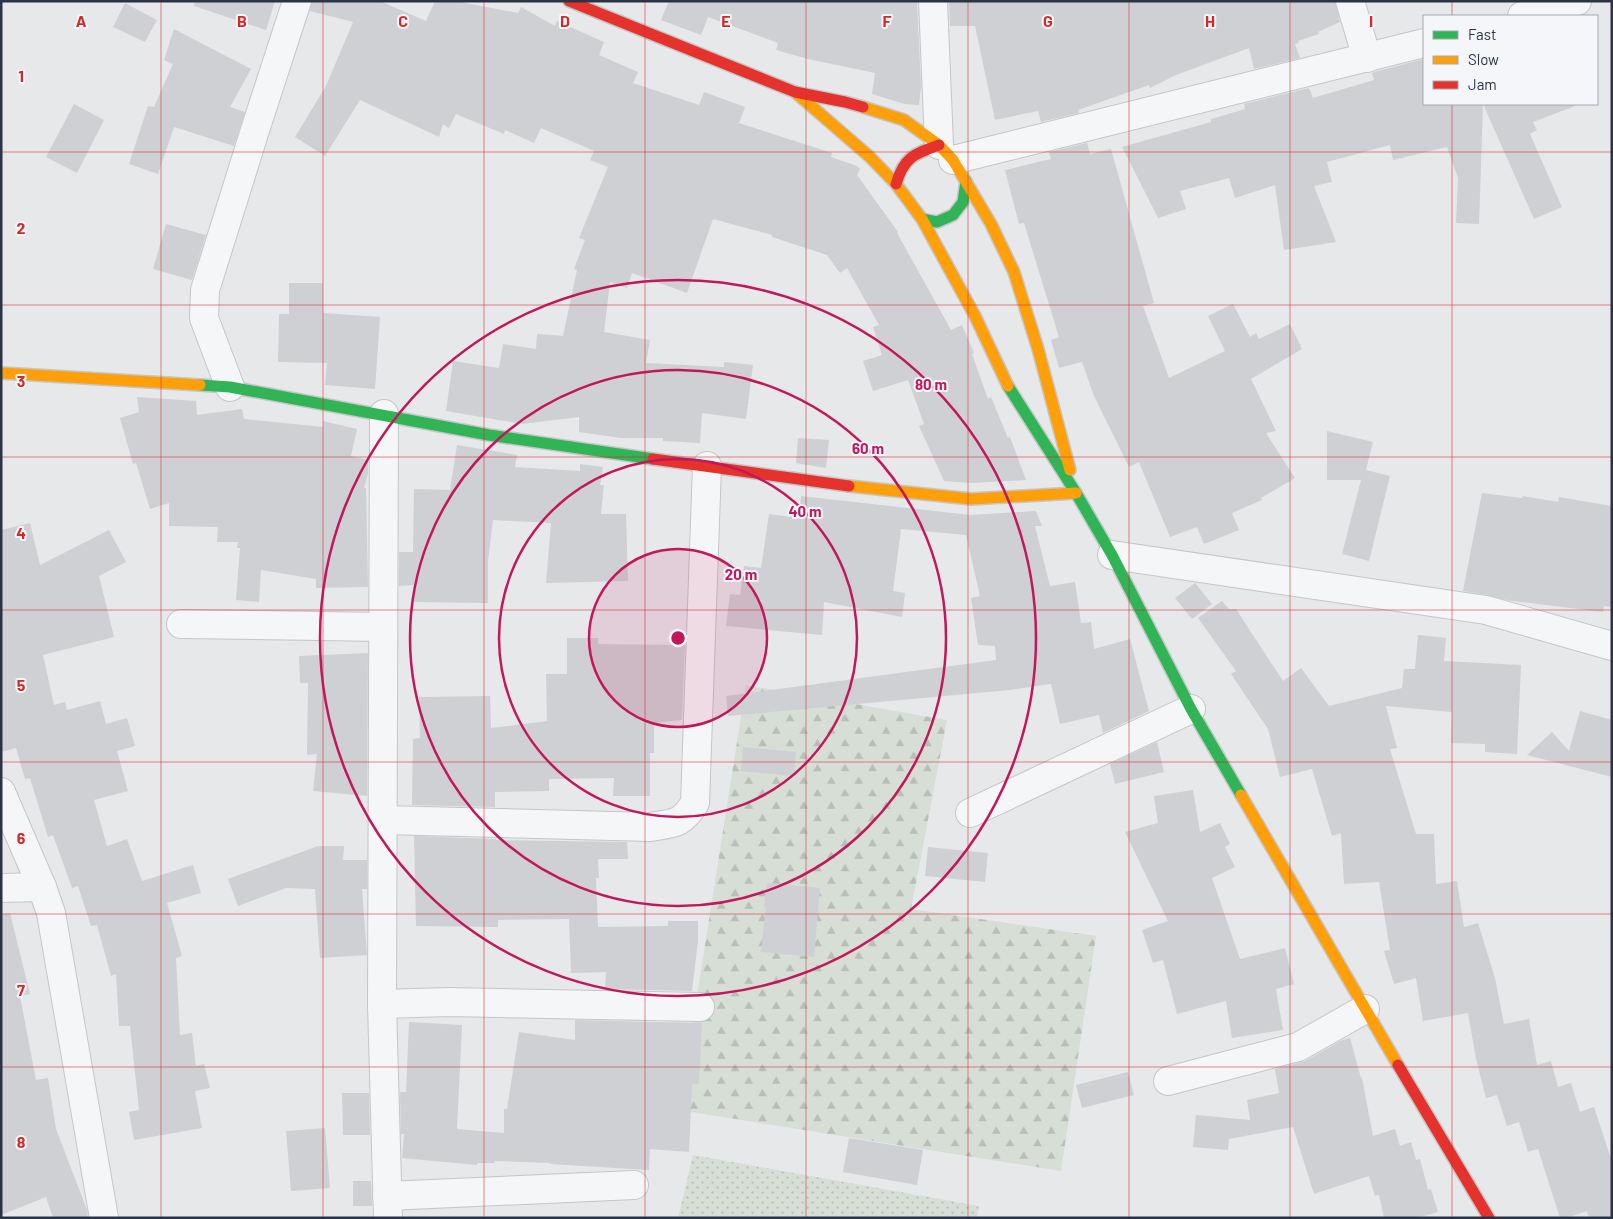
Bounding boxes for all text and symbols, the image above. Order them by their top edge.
text: A [76,11,87,30]
text: B [237,11,247,30]
text: C [398,11,408,30]
text: D [560,11,570,30]
text: E [721,11,731,30]
text: F [883,11,892,30]
text: G [1043,11,1053,30]
text: H [1205,11,1215,30]
text: I [1369,11,1373,30]
legend [1423,15,1598,105]
text: Fast [1468,25,1496,43]
text: Slow [1468,50,1499,68]
text: 1 [18,66,24,85]
text: Jam [1468,75,1497,93]
text: 2 [17,218,26,237]
text: 3 [17,371,25,390]
text: 80 m [915,375,947,393]
text: 60 m [852,439,884,457]
text: 40 m [788,502,822,520]
text: 4 [16,523,26,542]
text: 20 m [725,565,757,583]
centre of rings [669,629,687,647]
text: 5 [17,675,26,694]
text: 6 [17,828,26,847]
text: 7 [17,980,25,999]
text: 8 [17,1132,26,1151]

